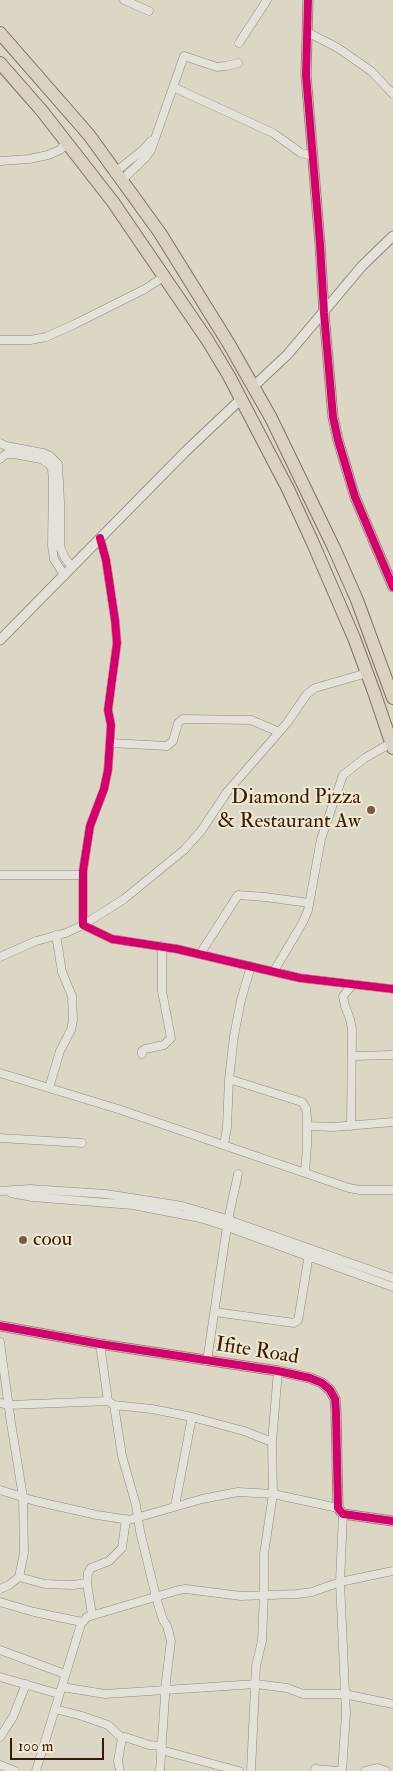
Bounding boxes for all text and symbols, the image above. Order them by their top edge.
place label: Diamond Pizza & Restaurant Aw [218,785,361,835]
marker: Diamond Pizza & Restaurant Aw [365,804,377,816]
place label: coou [33,1227,72,1253]
marker: coou [17,1234,29,1246]
street label: Ifite Road [214,1333,300,1371]
scale bar [12,1728,106,1760]
text: 100 m [18,1737,53,1756]

